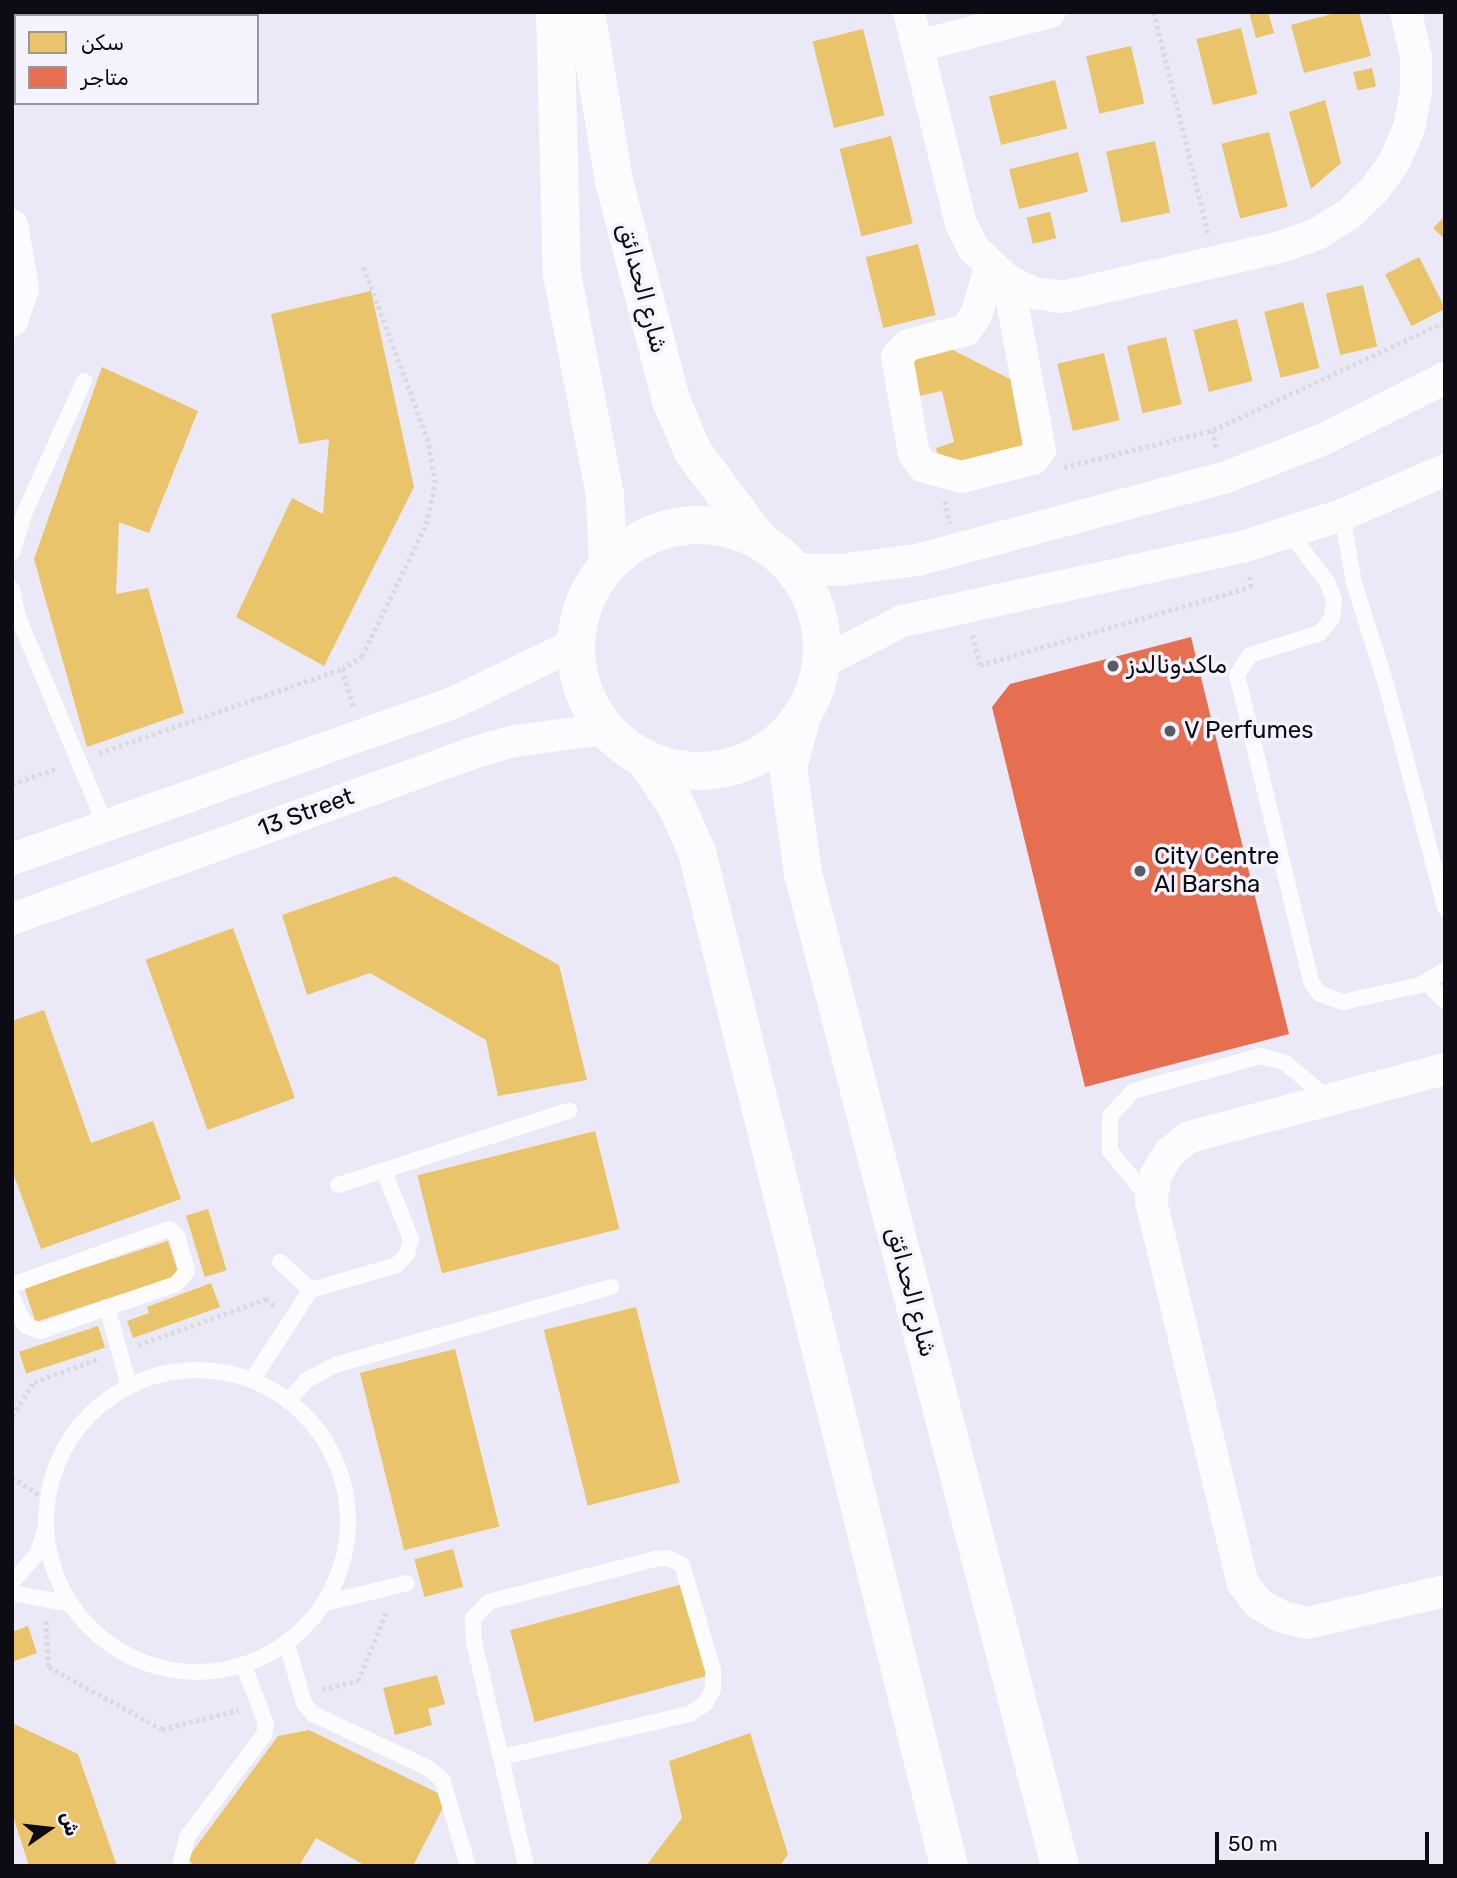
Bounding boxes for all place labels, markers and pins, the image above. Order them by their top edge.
place label: ماكدونالدز [1127,652,1227,680]
marker: ماكدونالدز [1105,658,1121,674]
place label: V Perfumes [1184,717,1314,745]
marker: V Perfumes [1162,723,1178,739]
place label: City Centre Al Barsha [1154,843,1280,899]
marker: City Centre Al Barsha [1132,863,1148,879]

